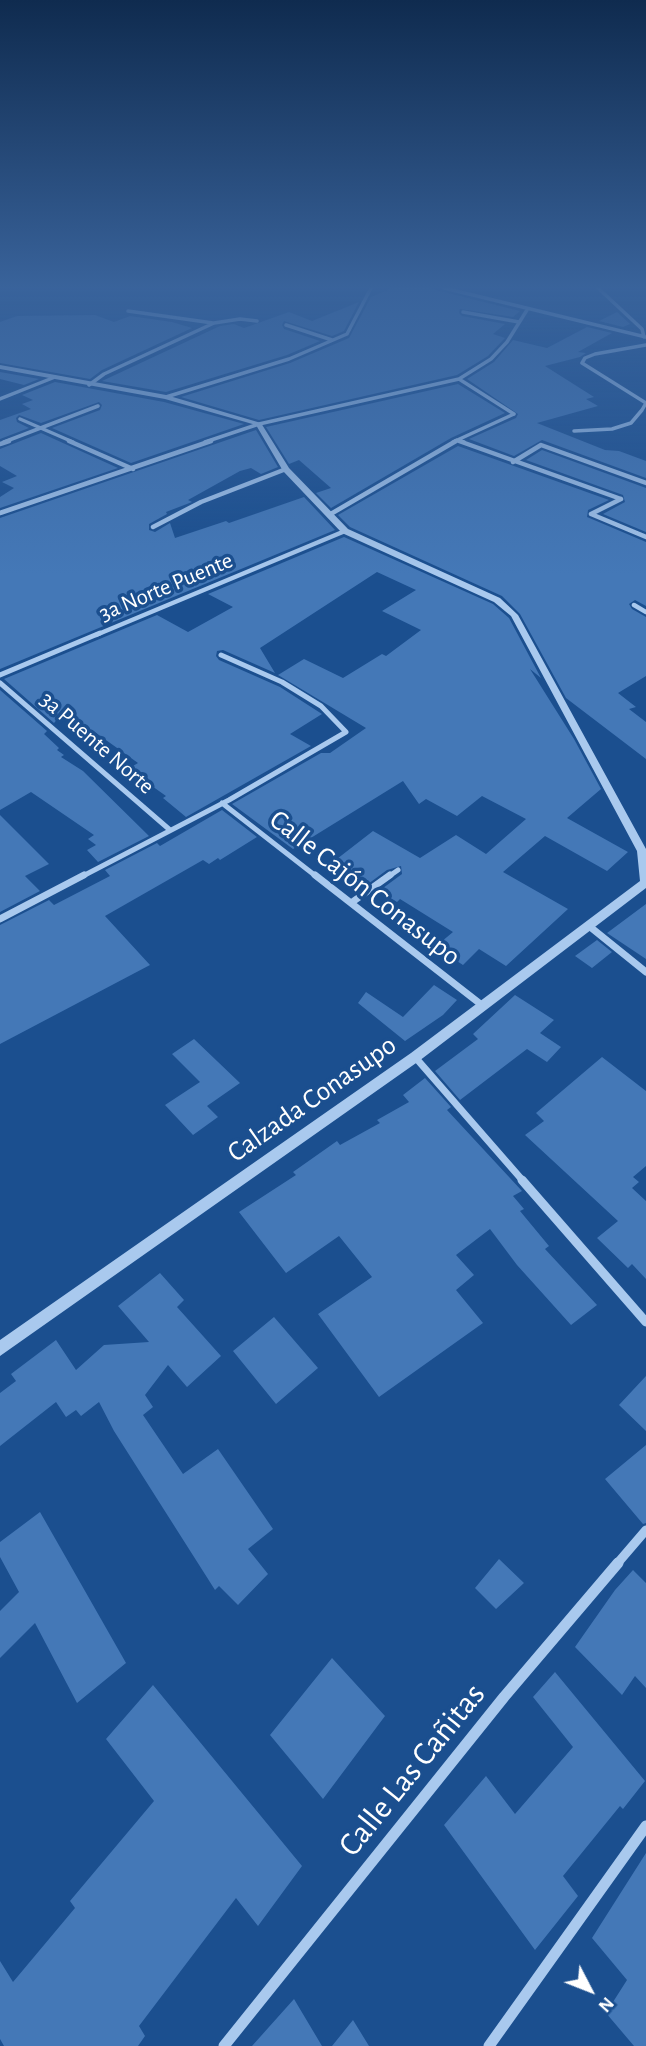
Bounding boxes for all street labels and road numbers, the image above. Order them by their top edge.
street label: 3a Norte Puente [95,546,237,628]
street label: 3a Puente Norte [34,686,160,800]
street label: Calle Cajón Conasupo [263,803,467,973]
street label: Calzada Conasupo [221,1028,403,1170]
street label: Calle Las Cañitas [330,1676,494,1864]

